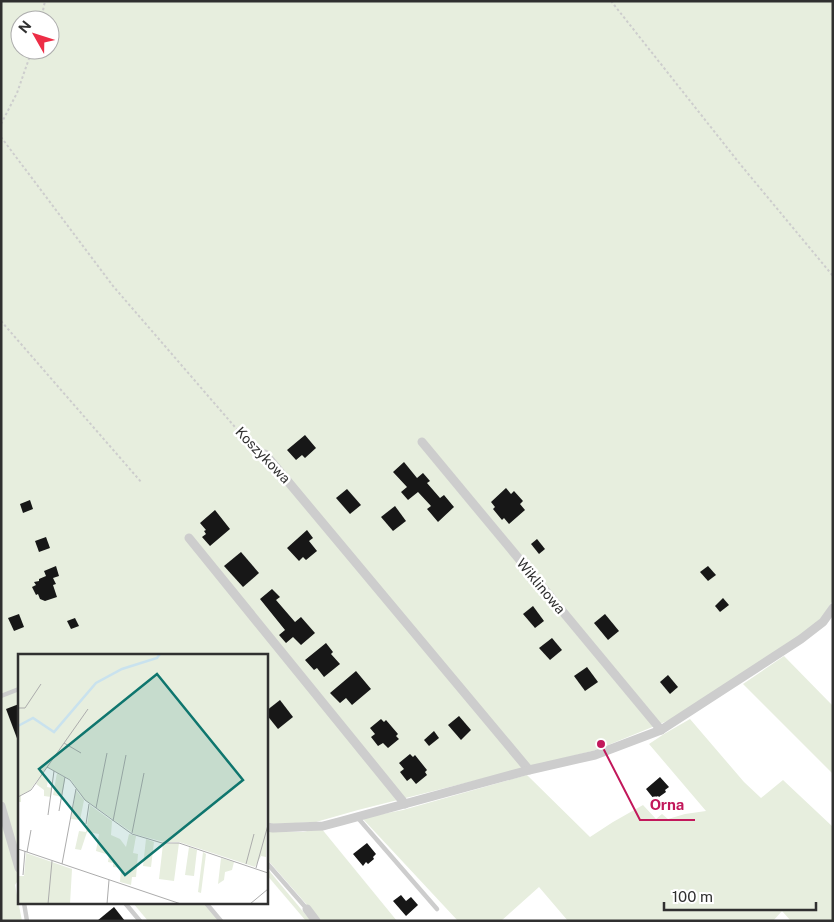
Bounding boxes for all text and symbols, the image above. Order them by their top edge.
north arrow [10,10,60,60]
text: N [15,18,35,36]
street label: Koszykowa [232,424,294,486]
street label: Wiklinowa [513,555,569,617]
inset map [18,654,268,904]
callout: Orna [640,790,695,820]
text: Orna [650,796,684,813]
scale bar [664,880,816,912]
text: 100 m [672,888,713,905]

